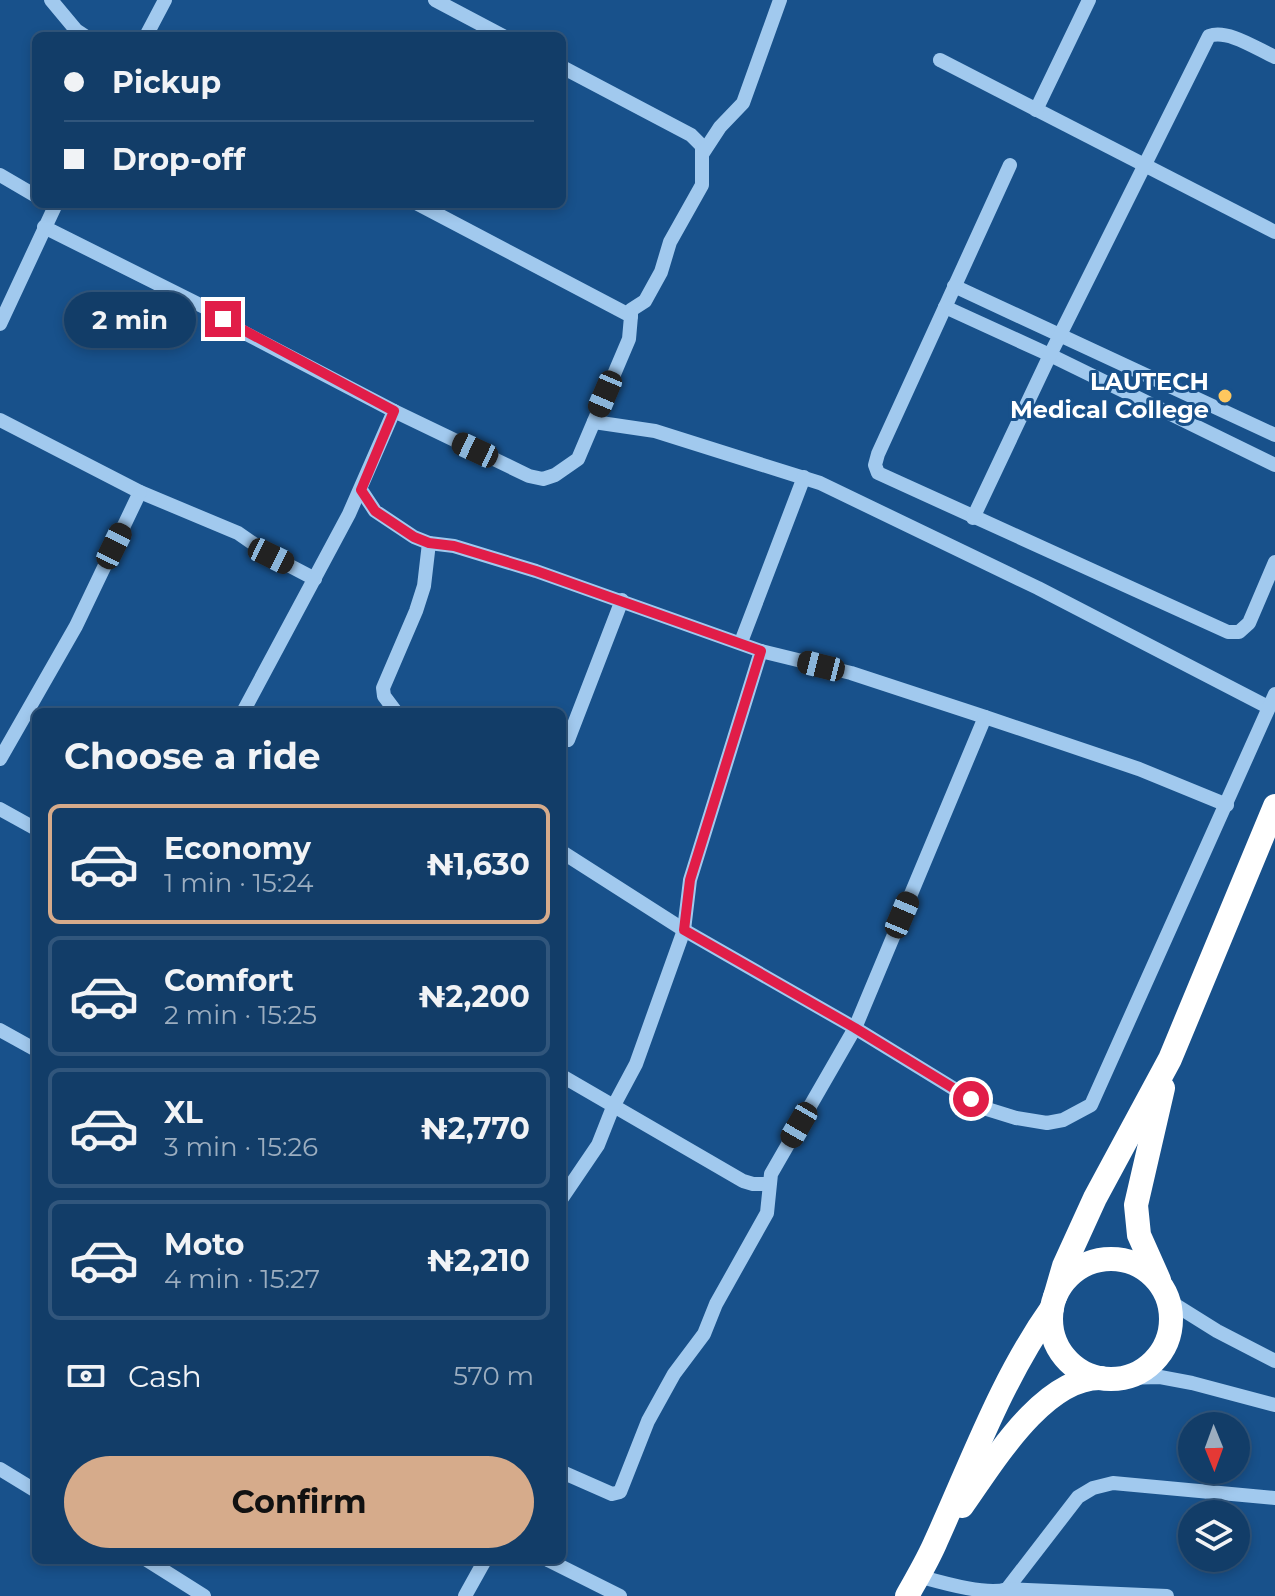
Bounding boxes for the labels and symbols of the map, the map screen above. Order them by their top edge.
callout: 2 min [63,291,195,347]
route end [205,301,241,337]
car [585,367,625,421]
place label: LAUTECH Medical College [1010,367,1209,424]
marker: LAUTECH Medical College [1216,387,1234,405]
car [448,429,502,471]
car [93,519,135,573]
car [244,535,298,577]
car [795,649,847,683]
car [882,888,922,942]
route start [953,1081,989,1117]
car [777,1098,821,1152]
north arrow [1178,1412,1250,1484]

